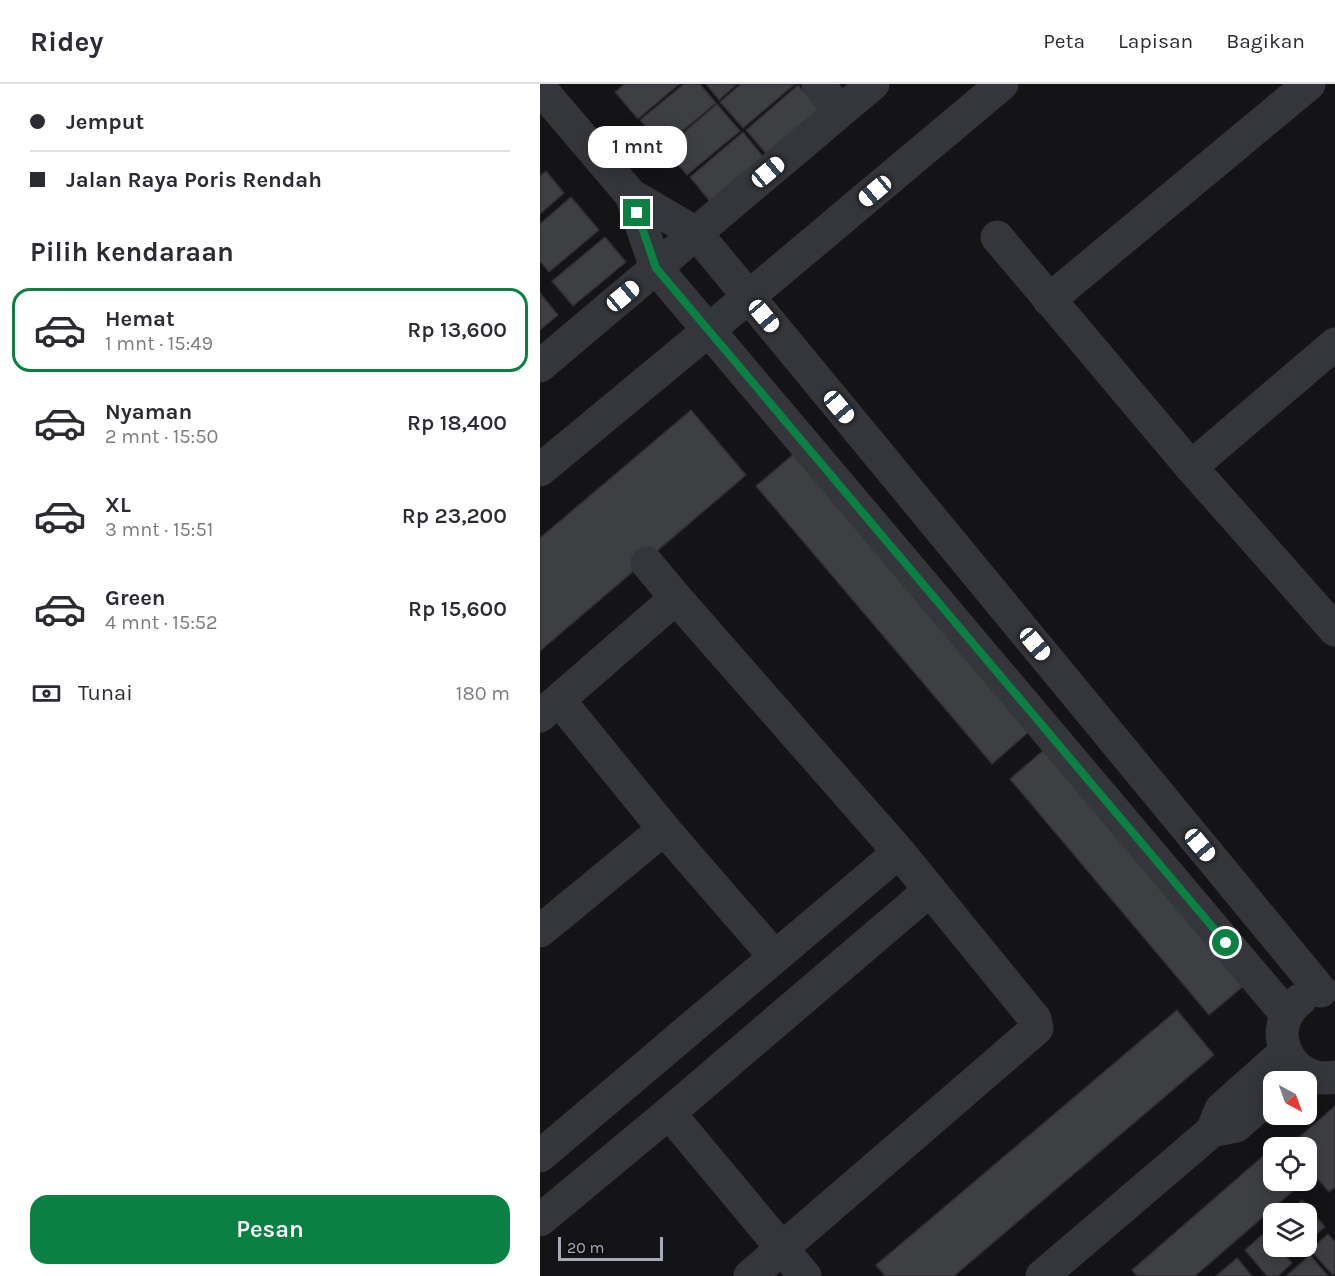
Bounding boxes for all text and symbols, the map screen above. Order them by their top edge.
text: Ridey [30,25,103,58]
text: Peta [1043,29,1085,53]
text: Lapisan [1118,29,1193,53]
text: Bagikan [1226,29,1305,53]
text: Jemput [66,109,144,135]
callout: 1 mnt [588,126,686,168]
text: 1 mnt [612,135,663,158]
car [748,154,788,190]
text: Jalan Raya Poris Rendah [66,167,322,193]
car [855,173,895,209]
route end [623,199,650,226]
text: Pilih kendaraan [30,236,234,268]
car [603,278,643,314]
car [746,296,782,336]
icon: car [33,303,87,357]
text: Hemat [105,306,175,332]
text: Rp 13,600 [407,317,507,343]
text: 1 mnt · 15:49 [105,332,213,355]
car [821,387,857,427]
icon: car [33,396,87,450]
text: Nyaman [105,399,192,425]
text: Rp 18,400 [407,410,507,436]
text: 2 mnt · 15:50 [105,425,218,448]
icon: car [33,489,87,543]
text: XL [105,492,131,518]
text: Rp 23,200 [402,503,507,529]
text: 3 mnt · 15:51 [105,518,213,541]
icon: car [33,582,87,636]
text: Green [105,585,166,611]
text: Rp 15,600 [408,596,507,622]
text: 4 mnt · 15:52 [105,611,218,634]
car [1017,624,1053,664]
icon: cash [30,677,63,710]
text: Tunai [78,680,133,706]
text: 180 m [456,682,510,705]
car [1182,825,1218,865]
route start [1212,929,1239,956]
north arrow [1263,1071,1317,1125]
map controls [1263,1071,1317,1257]
button: locate [1263,1137,1317,1191]
button: Pesan [30,1195,510,1264]
button: layers [1263,1203,1317,1257]
scale bar [558,1234,663,1262]
text: 20 m [567,1238,605,1257]

